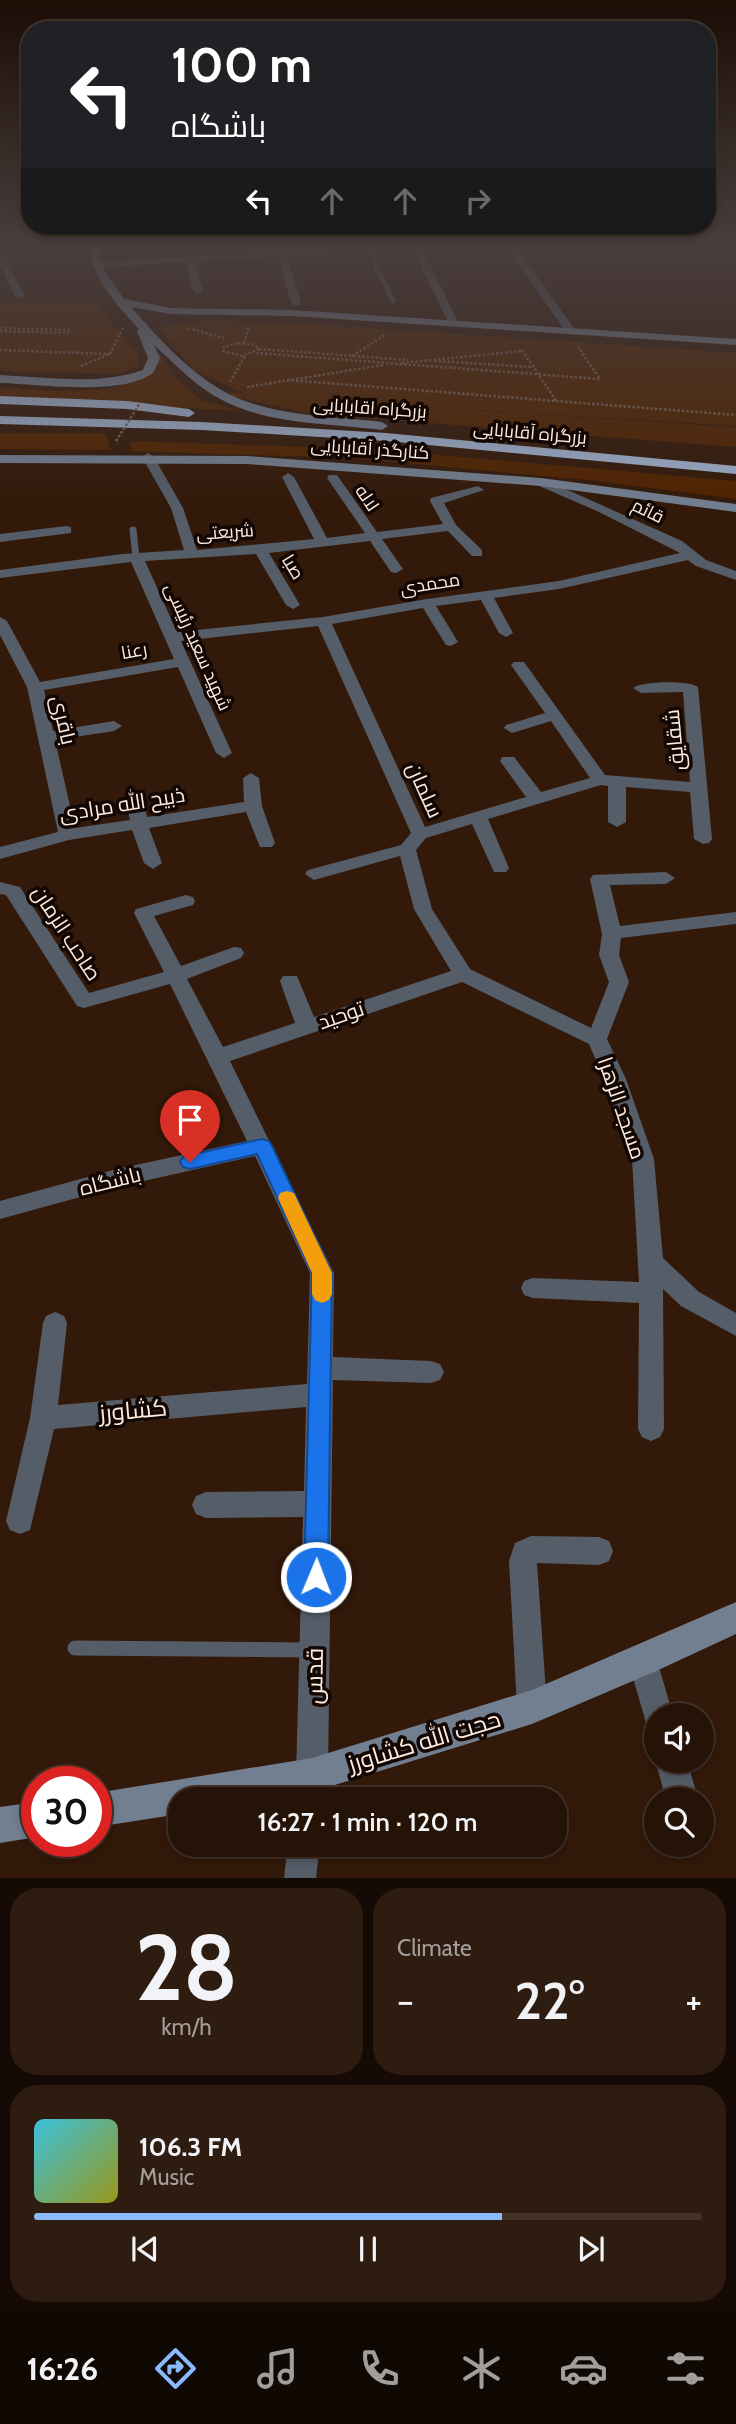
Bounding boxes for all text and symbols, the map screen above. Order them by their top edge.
text: 100 m [171,35,312,94]
icon: left [56,49,147,140]
text: باشگاه [171,106,266,145]
icon: left [240,182,278,220]
icon: ahead [313,182,351,220]
icon: ahead [386,182,424,220]
icon: right [459,182,497,220]
street label: بزرگراه اقابابایی [312,393,428,423]
street label: بزرگراه آقابابایی [472,417,588,449]
street label: کنارگذر آقابابایی [310,434,430,464]
street label: لاله [350,481,384,515]
street label: قائم [628,494,668,529]
street label: شریعتی [196,519,254,545]
street label: صبا [277,550,309,584]
street label: محمدی [398,568,462,600]
street label: شهید سعید رئیسی [160,580,236,714]
street label: رعنا [119,638,149,664]
street label: باقری [45,693,82,747]
street label: شقایق [659,708,690,772]
street label: سلمان [401,758,448,822]
street label: ذبیح الله مرادی [57,781,187,828]
street label: صاحب الزمان [26,881,107,986]
street label: توحید [315,995,368,1034]
street label: مسجد الزهرا [593,1054,651,1162]
pin [160,1090,220,1162]
icon: arrive [171,1101,209,1139]
street label: باشگاه [77,1161,143,1201]
street label: کشاورز [96,1393,168,1428]
position arrow [279,1540,353,1614]
street label: قدس [299,1648,329,1704]
street label: حجت الله کشاورز [342,1703,504,1779]
map controls [644,1703,714,1857]
button: sound [644,1703,714,1773]
speed limit sign: 30 [21,1766,112,1857]
button: search [644,1787,714,1857]
text: 16:27 · 1 min · 120 m [258,1806,477,1838]
text: 28 [135,1912,238,2023]
text: Climate [397,1934,472,1962]
text: 22° [515,1969,584,2032]
text: − [397,1977,414,2024]
text: + [685,1977,702,2024]
text: km/h [161,2013,212,2041]
text: 106.3 FM [139,2131,242,2163]
text: Music [139,2163,194,2191]
icon: previous [126,2230,164,2268]
icon: pause [349,2230,387,2268]
icon: next [572,2230,610,2268]
icon: directions [151,2344,200,2393]
icon: music [253,2344,302,2393]
icon: phone [355,2344,404,2393]
icon: climate [457,2344,506,2393]
icon: car [559,2344,608,2393]
icon: filters [661,2344,710,2393]
text: 16:26 [26,2349,98,2388]

